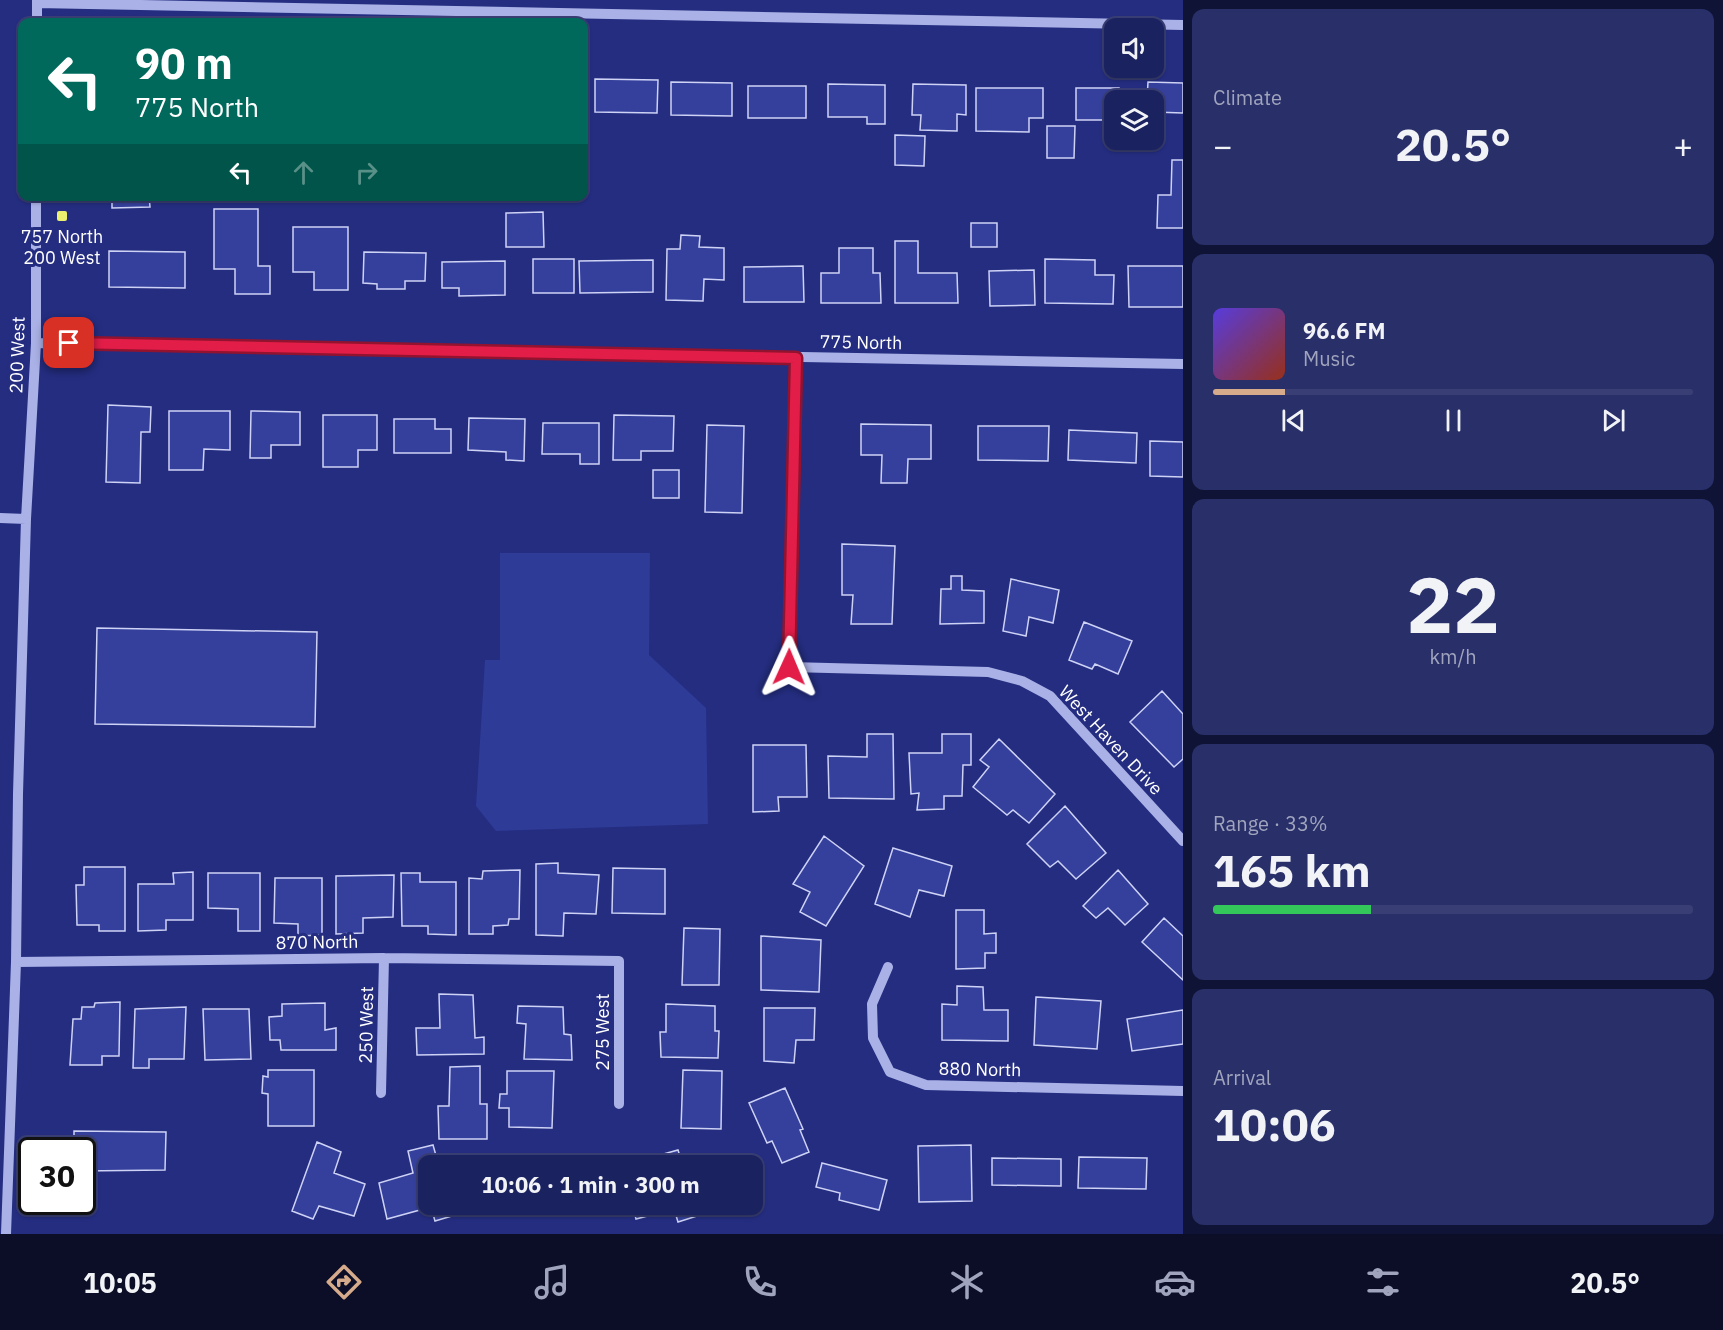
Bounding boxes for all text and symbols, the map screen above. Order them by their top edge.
map controls [1104,18,1164,150]
button: sound [1104,18,1164,78]
text: 90 m [135,36,233,91]
icon: left [36,42,114,120]
text: Climate [1213,84,1282,111]
text: 775 North [135,89,259,124]
button: layers [1104,90,1164,150]
text: 20.5° [1395,115,1511,173]
text: − [1213,124,1233,167]
text: + [1673,124,1693,167]
icon: left [224,156,257,189]
icon: ahead [287,156,320,189]
icon: right [350,156,383,189]
marker: 757 North 200 West [55,209,69,223]
place label: 757 North 200 West [21,225,103,269]
street label: 200 West [4,316,30,394]
text: 96.6 FM [1303,316,1386,345]
pin [43,317,94,368]
icon: arrive [52,326,85,359]
street label: 775 North [819,330,903,354]
text: Music [1303,345,1355,372]
icon: previous [1277,404,1310,437]
icon: pause [1437,404,1470,437]
icon: next [1597,404,1630,437]
text: 22 [1406,553,1500,654]
position arrow [757,635,821,699]
text: km/h [1429,643,1477,670]
street label: West Haven Drive [1054,680,1168,800]
text: Range · 33% [1213,810,1328,837]
text: 165 km [1213,841,1371,899]
street label: 870 North [275,930,359,954]
street label: 250 West [354,986,378,1064]
street label: 275 West [591,993,614,1071]
street label: 880 North [938,1057,1022,1081]
text: Arrival [1213,1064,1271,1091]
text: 10:06 [1213,1095,1336,1153]
speed limit sign: 30 [18,1137,96,1215]
text: 10:06 · 1 min · 300 m [481,1170,700,1199]
icon: directions [323,1261,365,1303]
icon: music [531,1261,573,1303]
icon: phone [739,1261,781,1303]
icon: climate [946,1261,988,1303]
icon: car [1154,1261,1196,1303]
icon: filters [1362,1261,1404,1303]
text: 10:05 [83,1265,157,1300]
text: 20.5° [1570,1265,1640,1300]

